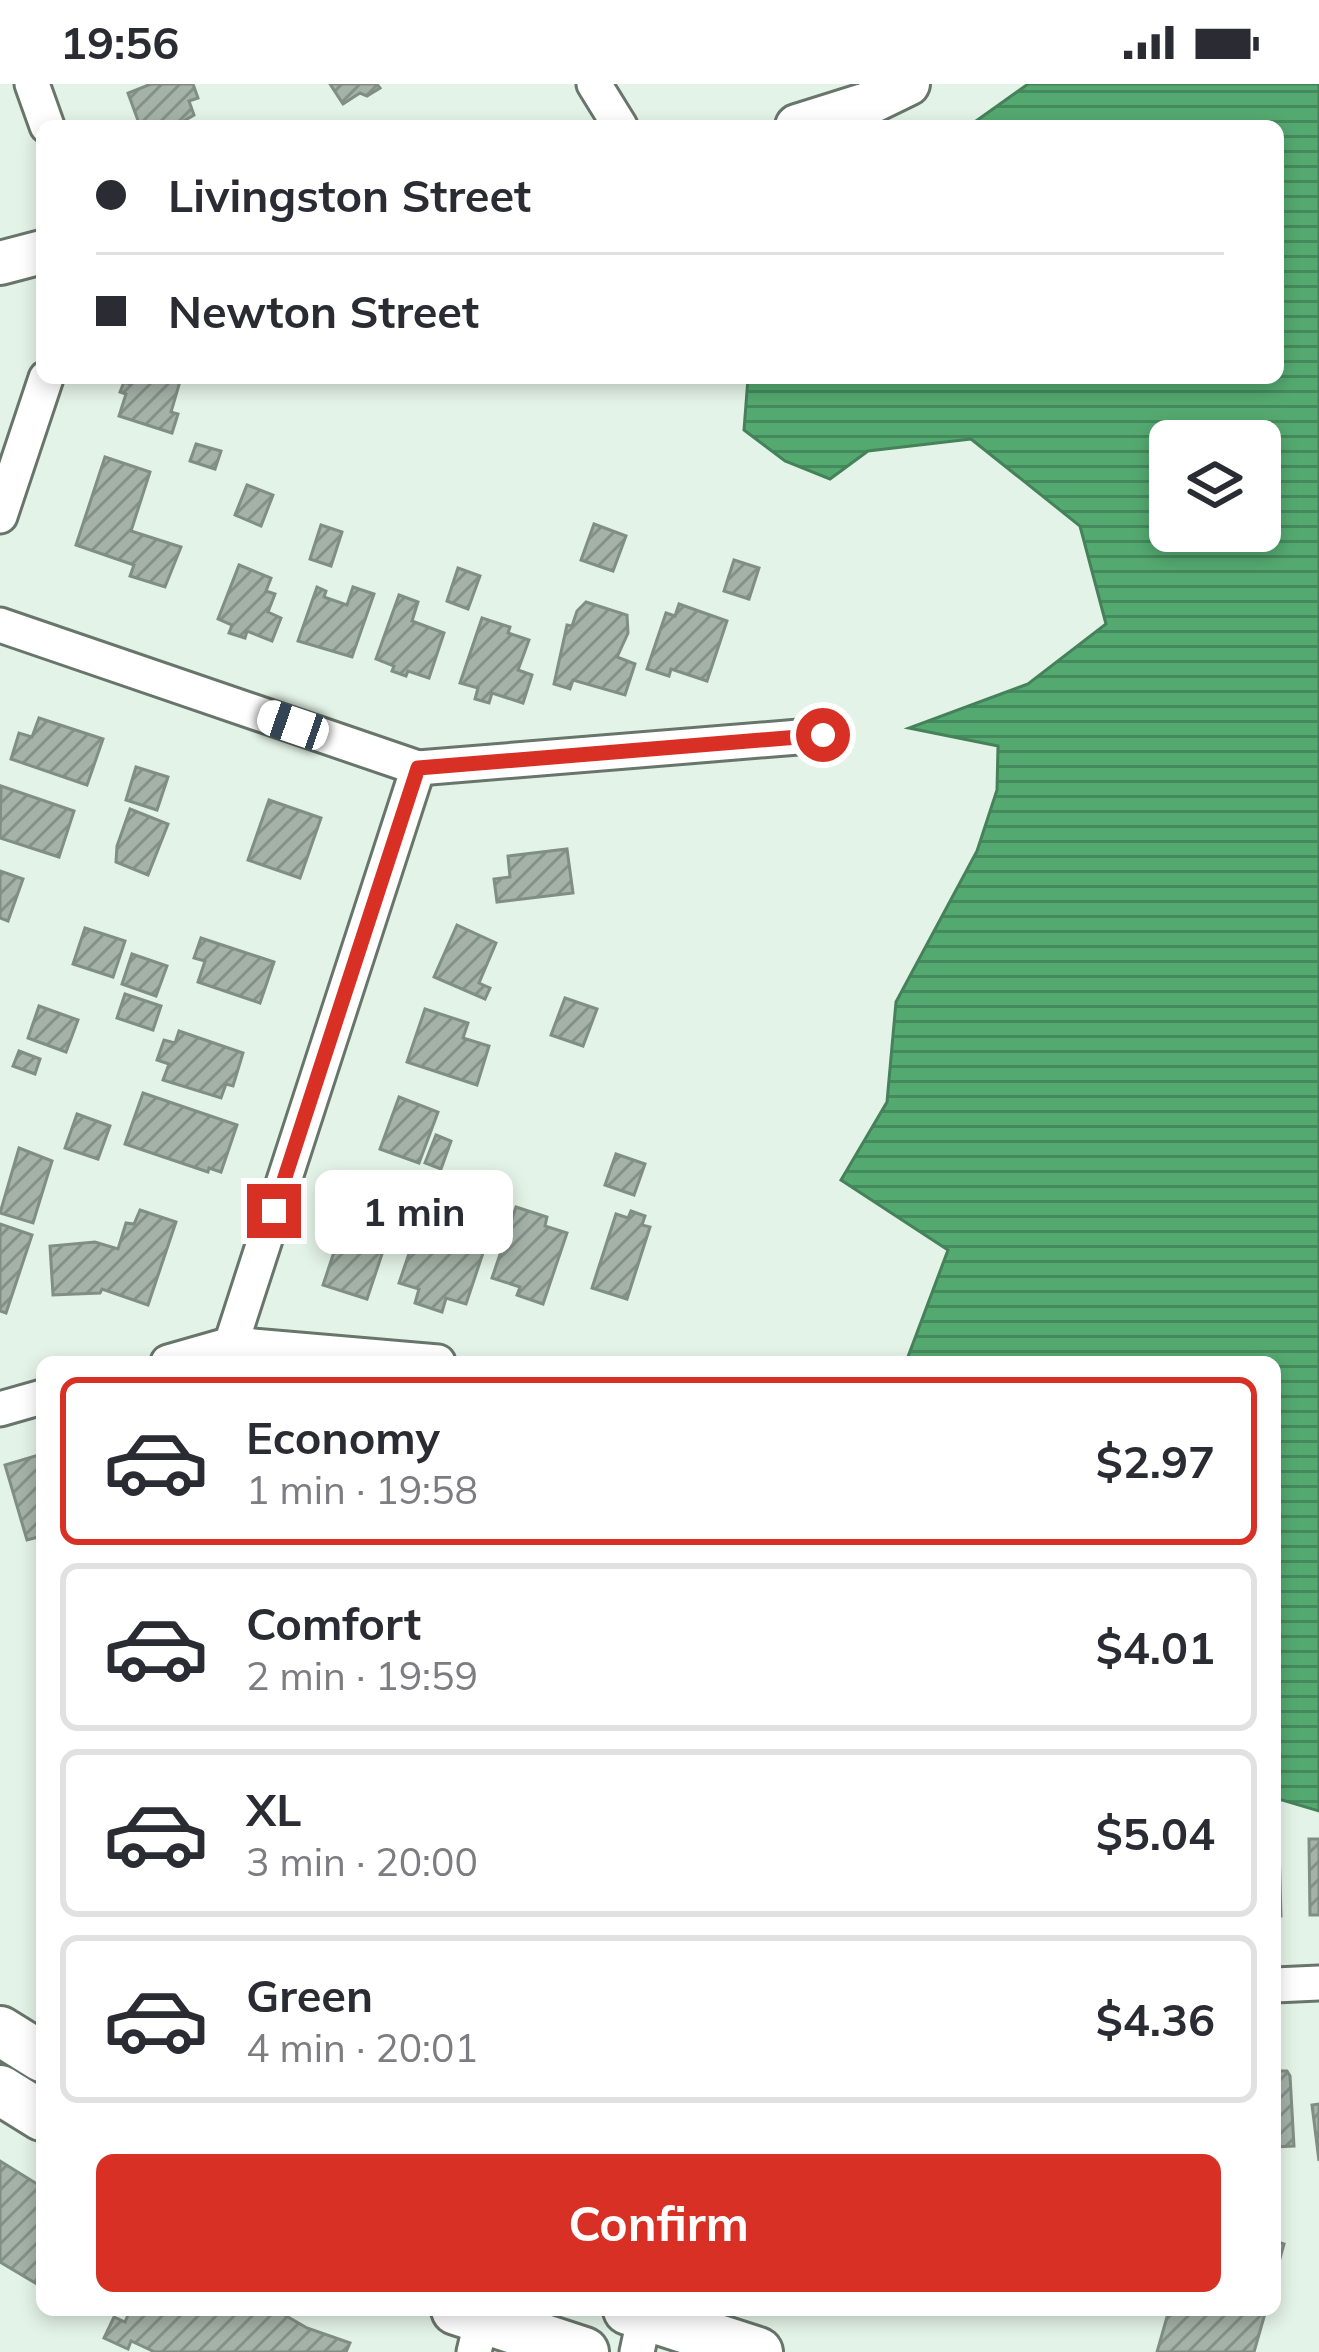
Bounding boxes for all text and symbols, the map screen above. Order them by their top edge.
text: 19:56 [60,14,179,70]
text: Livingston Street [168,167,531,223]
text: Newton Street [168,283,479,339]
map controls [1149,420,1281,552]
button: layers [1149,420,1281,552]
car [253,696,333,754]
route start [796,708,850,762]
callout: 1 min [316,1169,514,1253]
route end [247,1184,301,1238]
text: 1 min [363,1187,465,1236]
icon: car [102,1407,210,1515]
text: Economy [246,1409,440,1465]
text: $2.97 [1096,1433,1215,1489]
text: 1 min · 19:58 [246,1465,478,1514]
icon: car [102,1593,210,1701]
text: Comfort [246,1595,421,1651]
text: $4.01 [1096,1619,1215,1675]
text: 2 min · 19:59 [246,1651,478,1700]
icon: car [102,1779,210,1887]
text: XL [246,1781,301,1837]
text: $5.04 [1096,1805,1215,1861]
text: 3 min · 20:00 [246,1837,478,1886]
icon: car [102,1965,210,2073]
text: Green [246,1967,373,2023]
text: $4.36 [1096,1991,1215,2047]
text: 4 min · 20:01 [246,2023,478,2072]
button: Confirm [96,2154,1221,2292]

